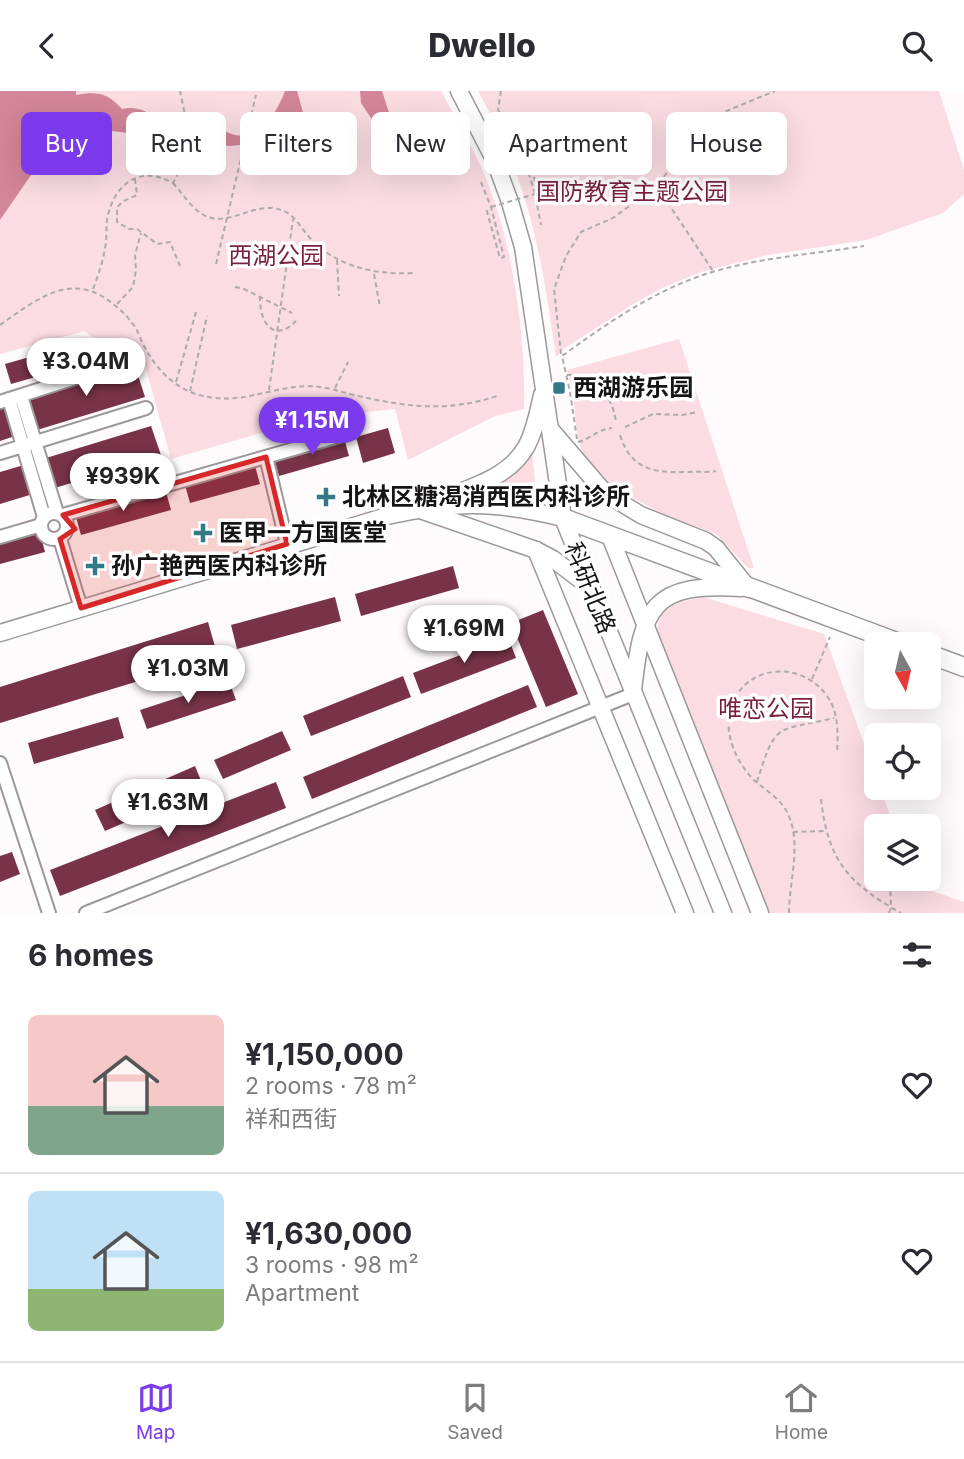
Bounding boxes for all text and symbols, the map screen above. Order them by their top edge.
text: Dwello [428,26,536,65]
icon: back [28,27,66,65]
icon: search [898,27,936,65]
chip: Buy [21,112,112,175]
chip: Rent [126,112,226,175]
chip: Filters [240,112,357,175]
chip: New [371,112,470,175]
chip: Apartment [484,112,652,175]
chip: House [666,112,787,175]
park label: 国防教育主题公园 [536,177,728,206]
park label: 西湖公园 [228,241,324,270]
pin: ¥3.04M [29,338,143,398]
text: ¥3.04M [43,347,129,375]
place label: 西湖游乐园 [573,373,693,402]
marker: 西湖游乐园 [551,380,567,396]
pin: ¥1.15M [255,397,369,457]
text: ¥1.15M [275,406,349,434]
pin: ¥939K [74,453,172,513]
text: ¥939K [86,462,160,490]
place label: 北林区糖渴消西医内科诊所 [342,482,630,511]
marker: 北林区糖渴消西医内科诊所 [316,487,336,507]
place label: 医甲一方国医堂 [219,518,387,547]
marker: 医甲一方国医堂 [193,523,213,543]
street label: 科研北路 [559,538,622,638]
place label: 孙广艳西医内科诊所 [111,551,327,580]
marker: 孙广艳西医内科诊所 [85,556,105,576]
pin: ¥1.69M [407,605,521,665]
text: ¥1.69M [423,614,505,642]
north arrow [864,632,942,709]
map controls [864,632,941,891]
pin: ¥1.03M [131,645,245,705]
text: ¥1.03M [147,654,229,682]
park label: 唯恋公园 [718,694,814,723]
button: locate [864,723,941,800]
pin: ¥1.63M [111,779,225,839]
text: ¥1.63M [127,788,209,816]
button: layers [864,814,941,891]
icon: filters [898,936,936,974]
text: 6 homes [28,937,154,973]
text: ¥1,150,000 [245,1036,404,1072]
icon: home [84,1043,168,1127]
icon: heart [898,1066,936,1104]
text: 2 rooms · 78 m² [245,1072,417,1100]
text: 祥和西街 [245,1105,337,1133]
text: ¥1,630,000 [245,1215,412,1251]
icon: home [84,1219,168,1303]
icon: heart [898,1242,936,1280]
text: 3 rooms · 98 m² [245,1251,419,1279]
text: Apartment [245,1279,359,1307]
tab: Map [136,1379,175,1444]
tab: Saved [447,1379,503,1444]
tab: Home [775,1379,828,1444]

